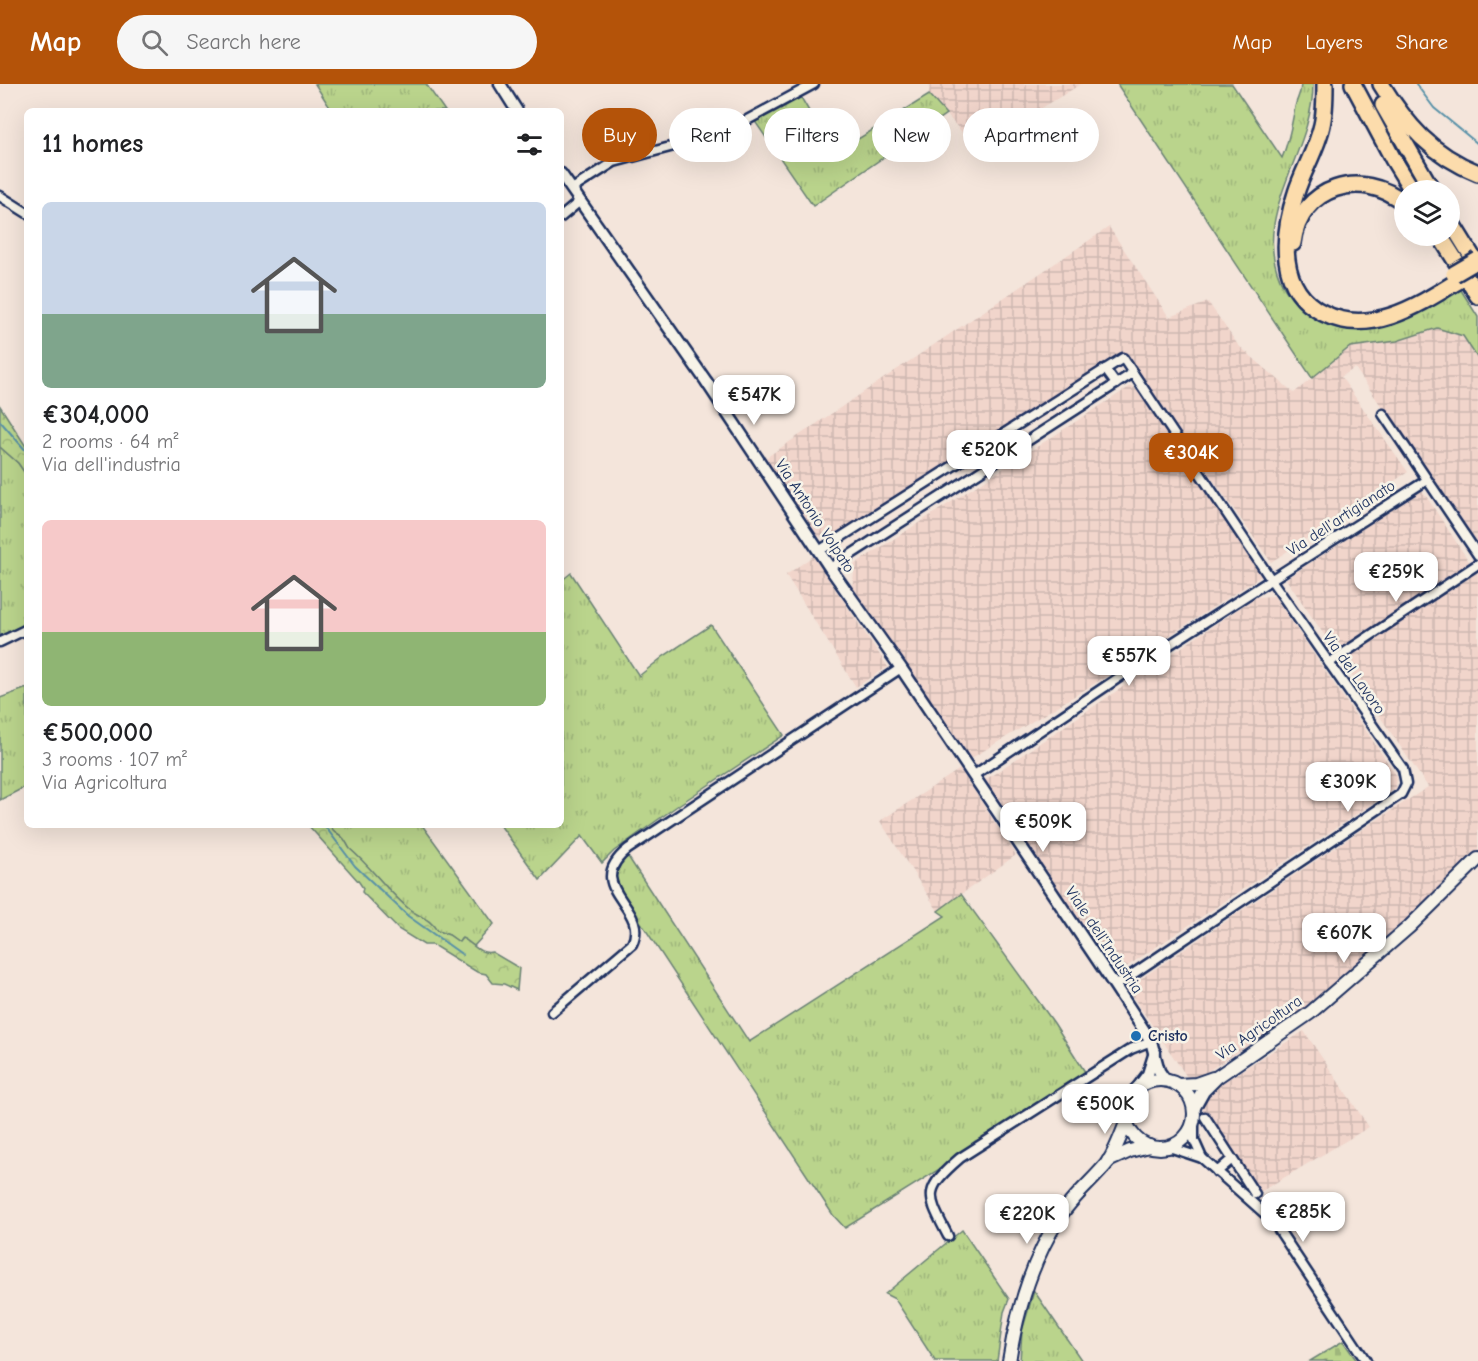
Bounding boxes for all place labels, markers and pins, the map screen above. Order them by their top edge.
pin: €547K [712,375,796,426]
pin: €520K [947,430,1031,481]
pin: €304K [1149,433,1233,484]
pin: €259K [1354,552,1438,603]
pin: €557K [1087,636,1171,687]
pin: €309K [1306,762,1390,813]
pin: €509K [1001,802,1085,853]
pin: €607K [1302,913,1386,964]
place label: Cristo [1148,1027,1188,1045]
marker: Cristo [1129,1029,1143,1043]
pin: €500K [1063,1084,1147,1135]
pin: €285K [1261,1192,1345,1243]
pin: €220K [985,1194,1069,1245]

